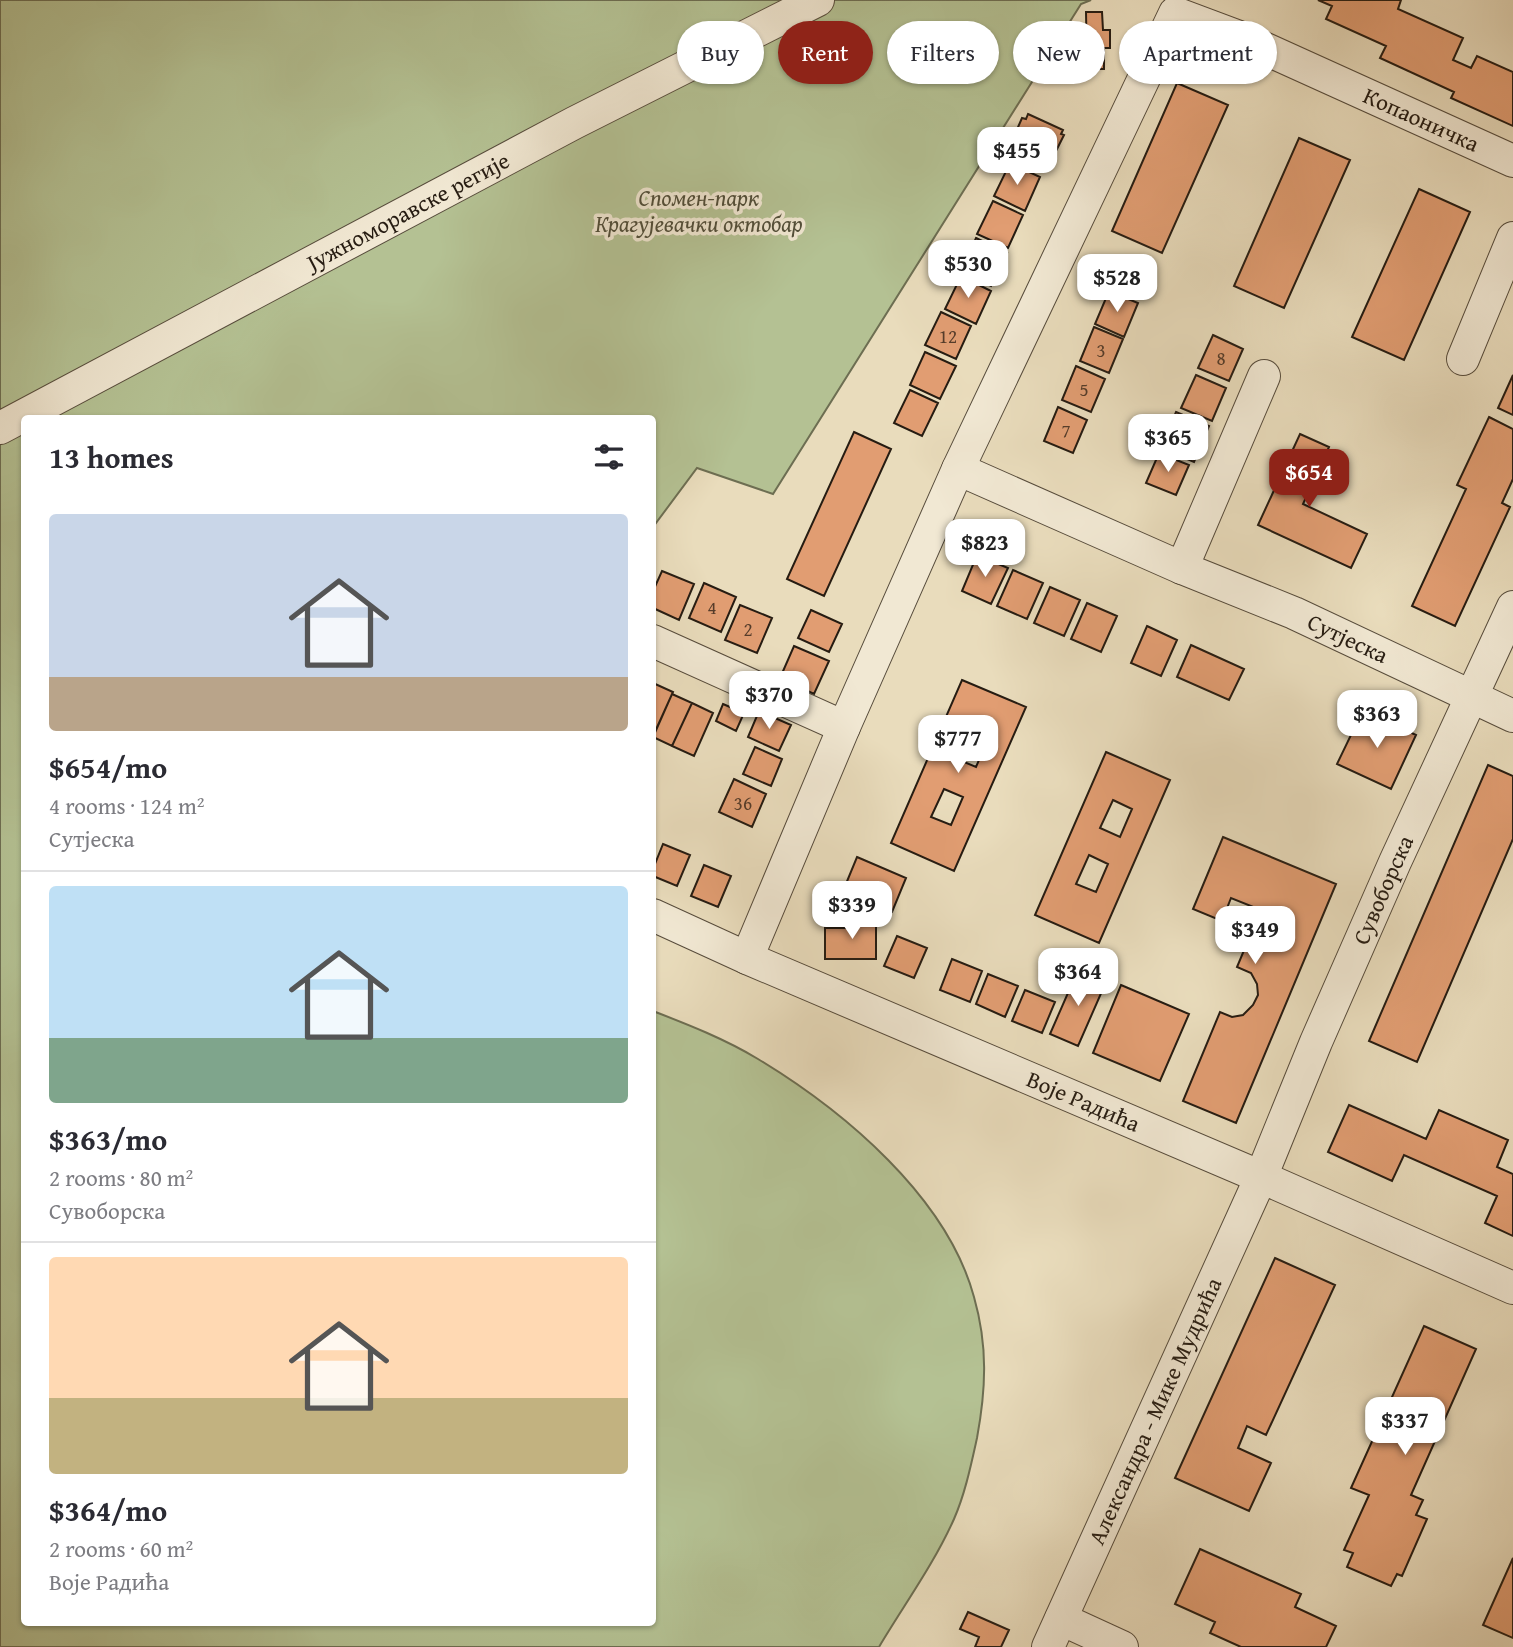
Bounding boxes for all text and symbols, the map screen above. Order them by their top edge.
chip: Buy [677,21,764,84]
chip: Rent [778,21,873,84]
chip: Filters [887,21,999,84]
chip: New [1013,21,1105,84]
chip: Apartment [1119,21,1277,84]
street label: Копаоничка [1358,78,1485,160]
pin: $455 [976,128,1058,187]
text: $455 [993,133,1041,166]
street label: Јужноморавске регије [298,143,515,280]
park label: Спомен-парк Крагујевачки октобар [595,181,803,240]
pin: $530 [927,240,1009,300]
text: $530 [944,246,992,279]
pin: $528 [1076,254,1158,314]
text: $528 [1093,260,1141,293]
house number: 12 [939,322,957,350]
house number: 3 [1096,336,1106,364]
house number: 8 [1216,344,1226,372]
house number: 5 [1079,375,1089,403]
pin: $365 [1127,414,1209,474]
house number: 7 [1061,416,1071,444]
text: $365 [1144,420,1192,453]
text: 13 homes [49,435,174,479]
icon: filters [590,438,628,476]
pin: $654 [1268,449,1350,509]
text: $654 [1285,455,1333,488]
pin: $823 [944,520,1026,579]
text: $823 [961,525,1009,558]
icon: home [276,560,402,686]
house number: 4 [707,593,717,621]
street label: Сутјеска [1302,605,1394,671]
house number: 2 [743,615,753,643]
pin: $370 [728,672,810,731]
text: $370 [745,677,793,710]
pin: $363 [1336,690,1418,750]
text: $363 [1353,696,1401,729]
pin: $777 [917,716,999,775]
text: $777 [934,721,982,754]
text: $654/mo [49,745,167,789]
text: 4 rooms · 124 m² [49,789,204,822]
house number: 36 [734,789,752,817]
text: Сутјеска [49,822,134,855]
street label: Сувоборска [1344,830,1421,950]
pin: $339 [811,881,893,941]
text: $339 [828,887,876,920]
pin: $349 [1214,906,1296,966]
text: $349 [1231,912,1279,945]
icon: home [276,932,402,1058]
pin: $364 [1037,948,1119,1008]
text: $364 [1054,954,1102,987]
street label: Воје Радића [1022,1062,1145,1140]
text: $363/mo [49,1117,167,1161]
text: 2 rooms · 80 m² [49,1161,193,1194]
text: Сувоборска [49,1194,165,1227]
street label: Александра - Мике Мудрића [1080,1272,1229,1550]
icon: home [276,1303,402,1429]
pin: $337 [1364,1398,1446,1457]
text: $337 [1381,1403,1429,1436]
text: $364/mo [49,1488,167,1532]
text: 2 rooms · 60 m² [49,1532,193,1565]
text: Воје Радића [49,1565,169,1598]

